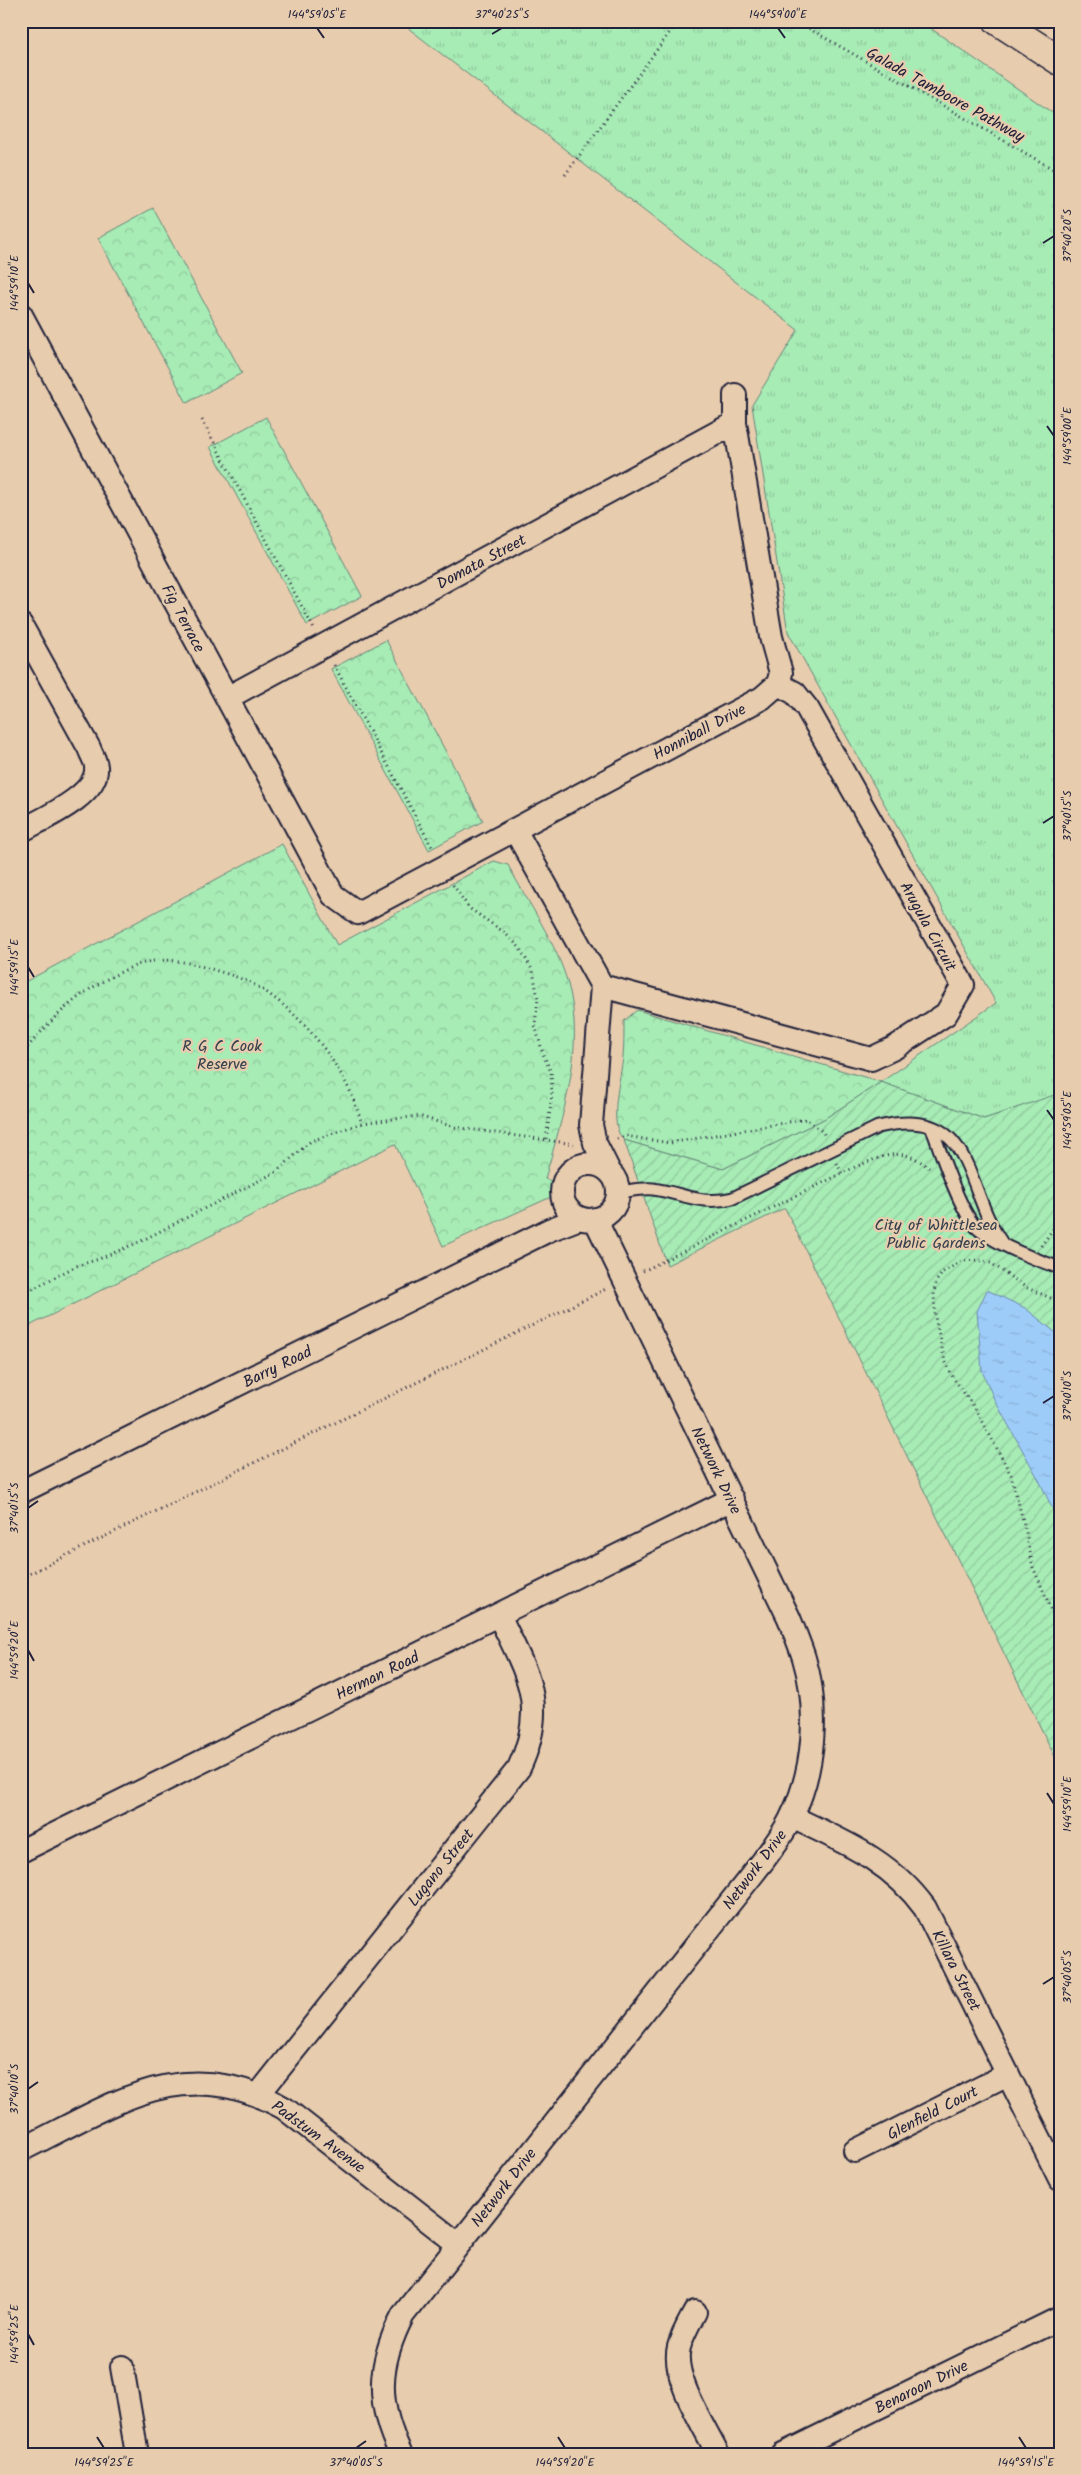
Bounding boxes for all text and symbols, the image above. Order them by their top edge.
text: 144°59'05"E [288,5,347,24]
text: 37°40'25"S [475,5,530,24]
text: 144°59'00"E [749,5,808,24]
street label: Galada Tamboore Pathway [861,41,1030,150]
text: 37°40'20"S [1058,208,1077,263]
text: 144°59'10"E [5,254,24,311]
text: 144°59'00"E [1058,406,1077,465]
street label: Domata Street [432,528,532,596]
street label: Fig Terrace [154,580,211,657]
street label: Honniball Drive [649,697,751,767]
text: 37°40'15"S [1058,790,1077,842]
street label: Arugula Circuit [893,877,963,977]
text: 144°59'15"E [5,938,24,995]
park label: R G C Cook Reserve [182,1034,262,1077]
text: 144°59'05"E [1058,1090,1077,1149]
park label: City of Whittlesea Public Gardens [874,1213,998,1256]
street label: Barry Road [239,1339,317,1395]
text: 37°40'10"S [1058,1370,1077,1421]
street label: Network Drive [684,1423,748,1519]
text: 37°40'15"S [5,1482,24,1534]
text: 144°59'20"E [5,1619,24,1680]
street label: Herman Road [332,1645,425,1707]
text: 144°59'10"E [1058,1775,1077,1832]
street label: Lugano Street [402,1823,481,1912]
street label: Network Drive [717,1825,794,1915]
street label: Killara Street [924,1926,987,2016]
text: 37°40'05"S [1058,1950,1077,2004]
text: 37°40'10"S [5,2063,24,2114]
street label: Glenfield Court [883,2079,983,2147]
street label: Padstum Avenue [266,2094,370,2180]
street label: Network Drive [465,2143,543,2233]
text: 144°59'25"E [5,2303,24,2364]
street label: Benaroon Drive [871,2354,973,2421]
text: 144°59'25"E [74,2453,135,2472]
text: 37°40'05"S [329,2453,383,2472]
text: 144°59'20"E [535,2453,596,2472]
text: 144°59'15"E [998,2453,1055,2472]

